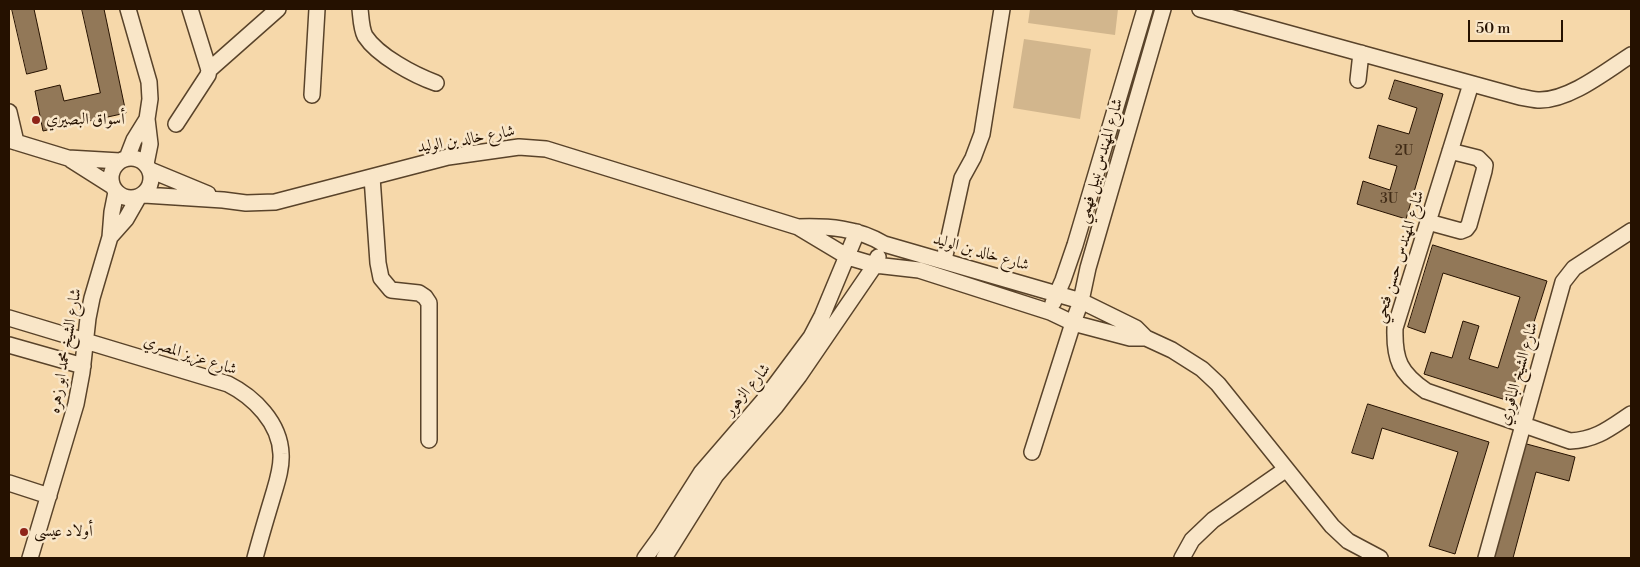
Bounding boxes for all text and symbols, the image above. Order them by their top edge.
scale bar [1470,10,1565,42]
text: 50 m [1476,19,1510,38]
street label: شارع المهندس نبيل فهمي [1074,96,1128,226]
place label: أسواق البصيري [46,110,125,130]
marker: أسواق البصيري [30,114,42,126]
street label: شارع خالد بن الوليد [416,122,516,158]
house number: 2U [1395,144,1413,160]
street label: شارع المهندس حسن فتحي [1371,188,1429,326]
house number: 3U [1380,192,1398,208]
street label: شارع خالد بن الوليد [931,230,1031,276]
street label: شارع الشيخ محمد ابو زهره [46,287,86,415]
street label: شارع الشيخ الباقوري [1495,320,1543,428]
street label: شارع عزيز المصري [141,332,239,380]
street label: شارع الزهور [721,360,775,420]
place label: أولاد عيسى [34,522,93,542]
marker: أولاد عيسى [18,526,30,538]

